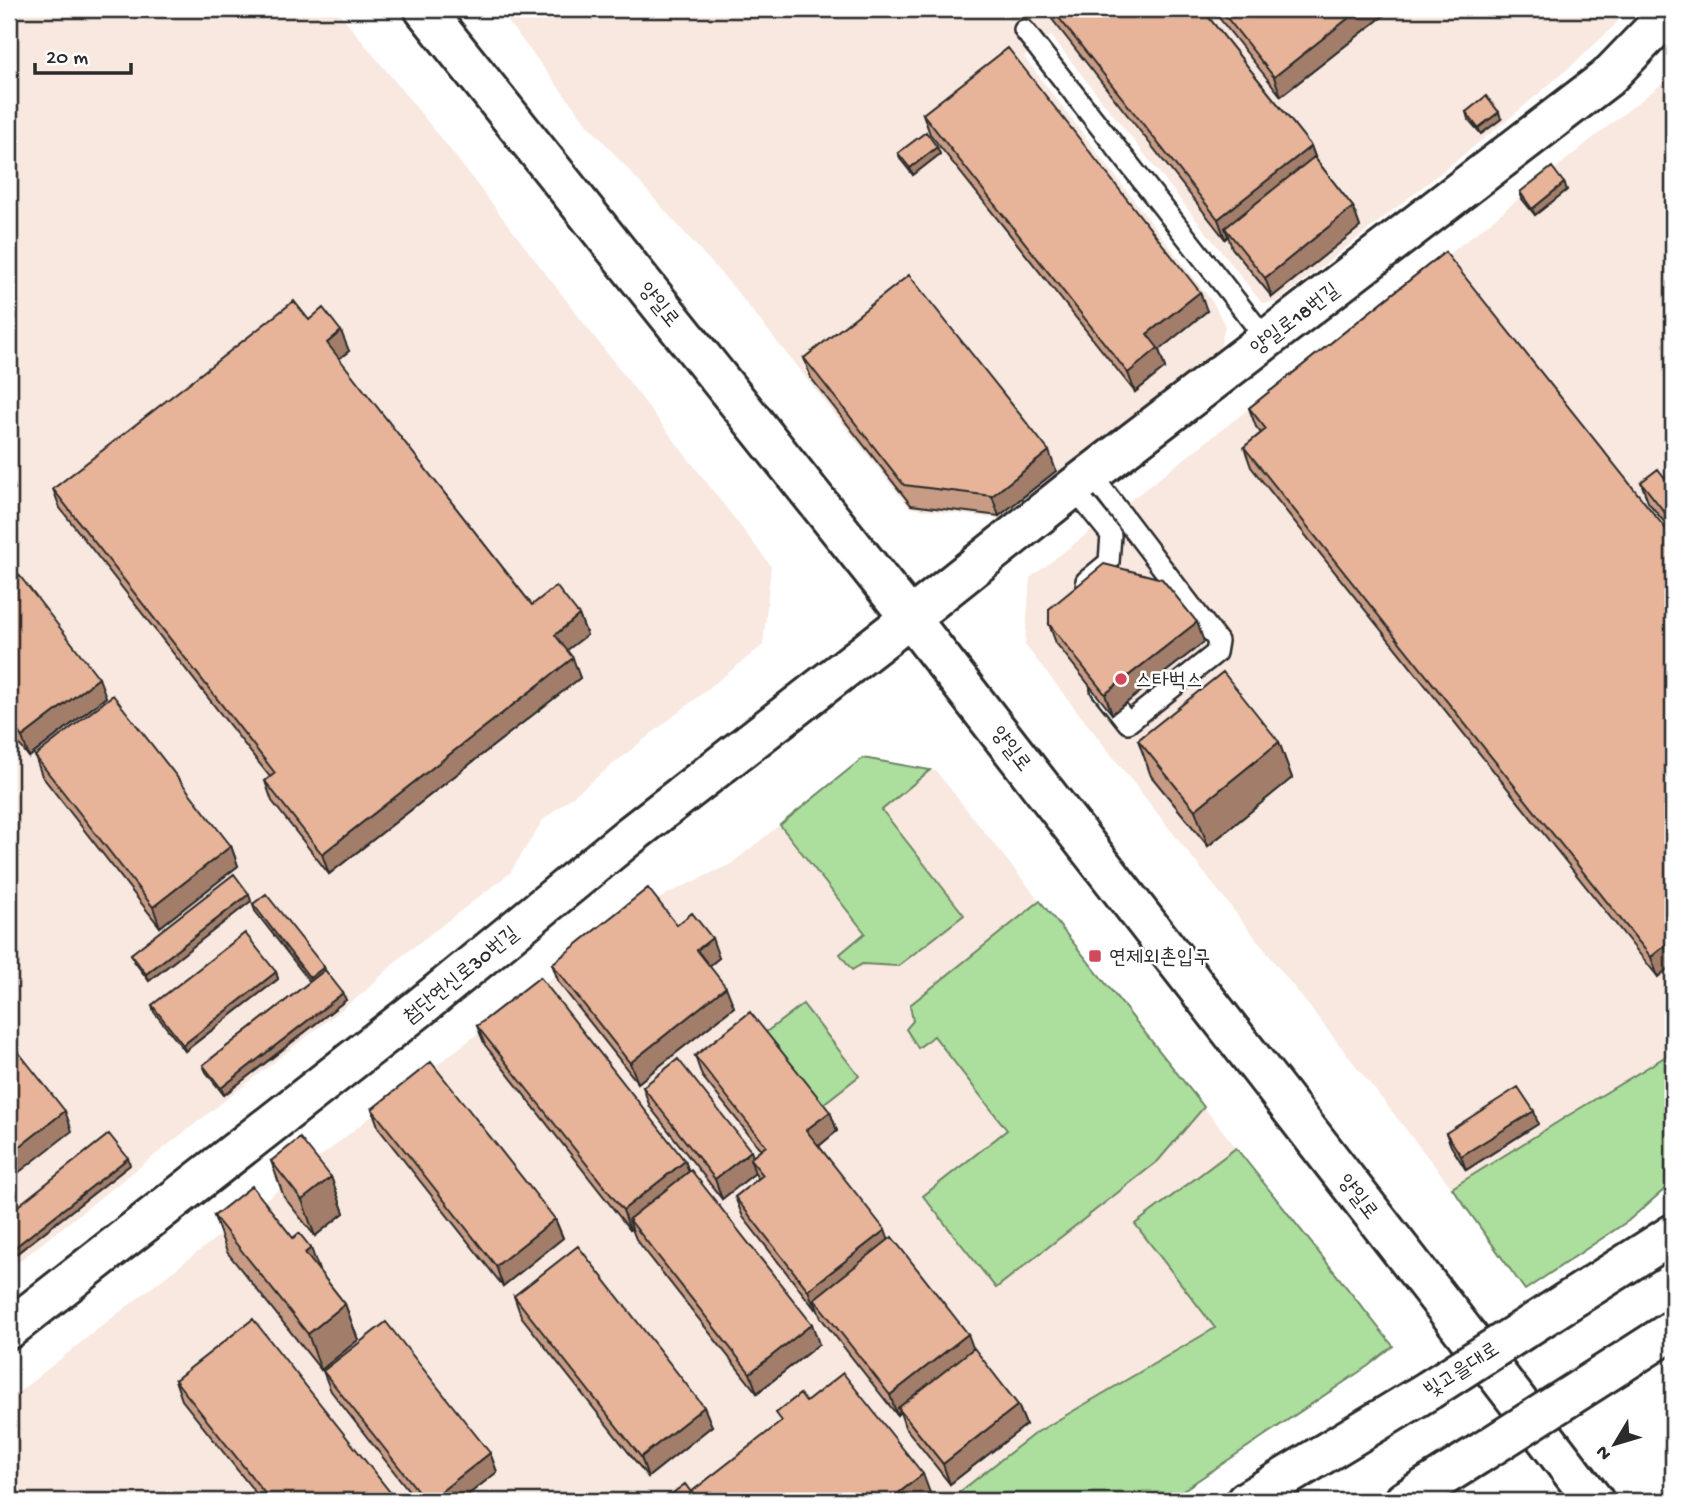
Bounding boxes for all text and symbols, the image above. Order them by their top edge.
scale bar [35,32,131,76]
text: 20 m [46,47,88,72]
street label: 양일로 [632,279,683,334]
street label: 양일로18번길 [1247,279,1345,362]
place label: 스타벅스 [1135,670,1203,695]
marker: 스타벅스 [1113,671,1129,687]
street label: 양일로 [984,722,1035,778]
street label: 첨단연신로30번길 [399,923,525,1031]
place label: 연제외촌입구 [1109,946,1210,972]
marker: 연제외촌입구 [1087,948,1103,964]
street label: 양일로 [1331,1170,1382,1226]
street label: 빛고을대로 [1421,1338,1505,1405]
north arrow [1580,1408,1650,1478]
text: N [1591,1440,1617,1464]

